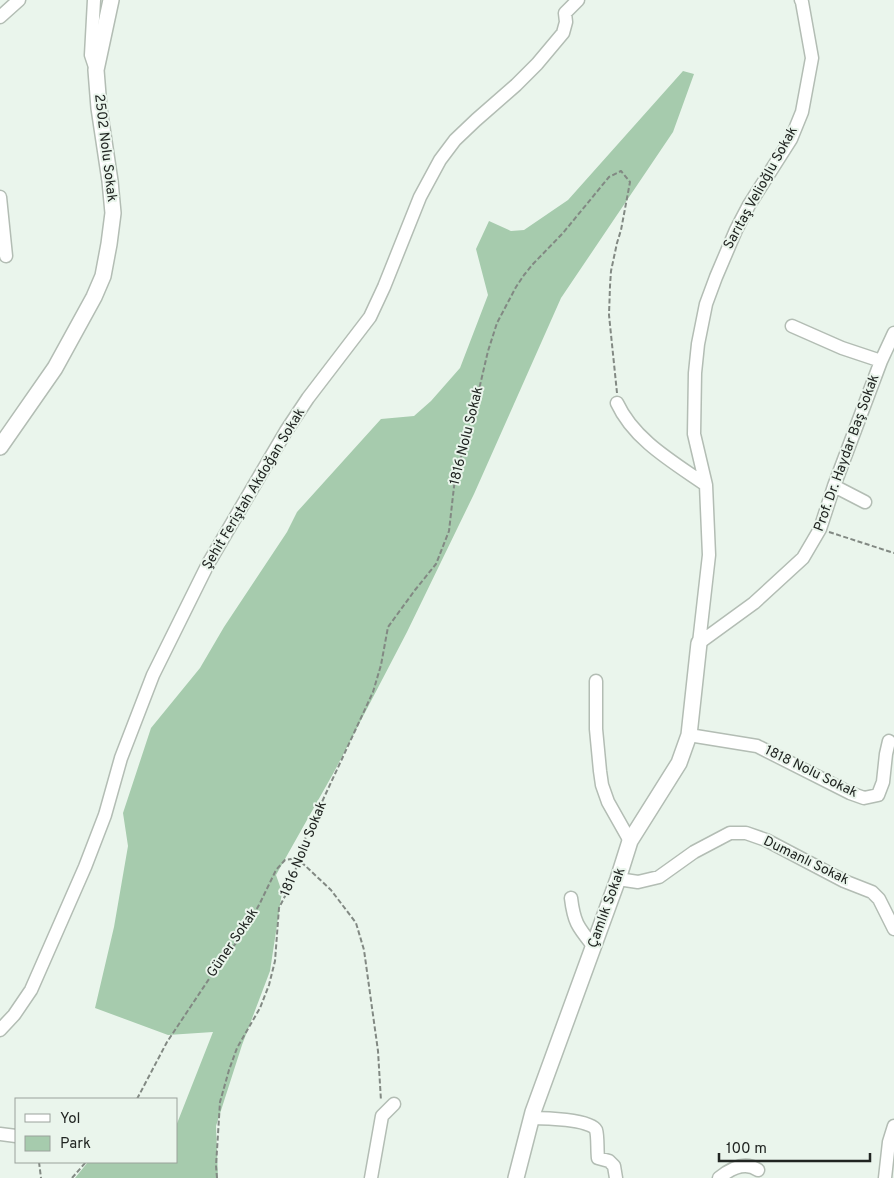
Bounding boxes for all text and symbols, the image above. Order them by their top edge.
street label: 2502 Nolu Sokak [90,93,120,203]
street label: Sarıtaş Velioğlu Sokak [720,124,802,252]
street label: Prof. Dr. Haydar Baş Sokak [811,372,883,534]
street label: 1816 Nolu Sokak [447,385,487,487]
street label: Şehit Feriştah Akdoğan Sokak [199,405,309,573]
street label: 1818 Nolu Sokak [762,742,860,802]
street label: 1816 Nolu Sokak [277,799,331,899]
street label: Dumanlı Sokak [760,833,852,889]
street label: Çamlık Sokak [585,866,629,950]
street label: Güner Sokak [204,905,262,981]
legend [15,1098,178,1163]
text: Yol [60,1110,81,1129]
scale bar [719,1130,870,1162]
text: Park [60,1135,91,1154]
text: 100 m [726,1140,767,1159]

